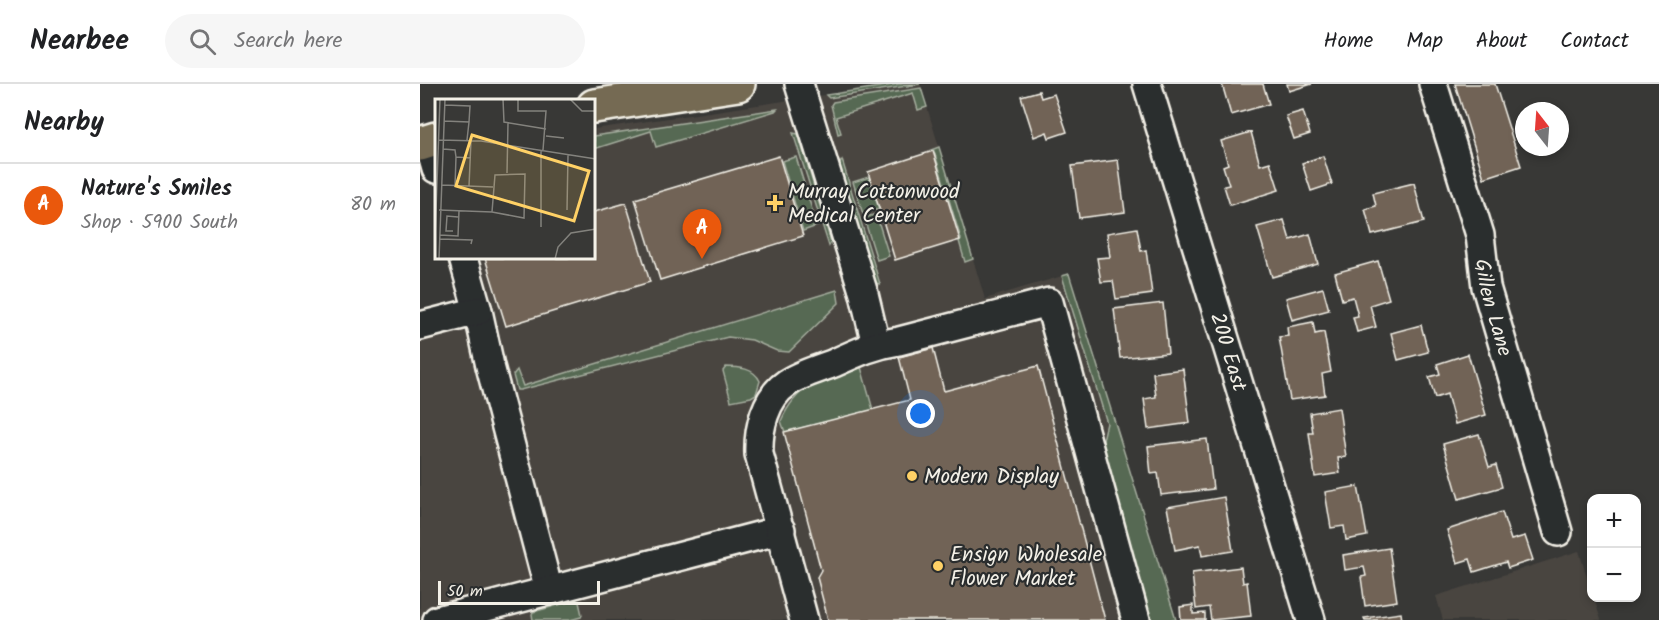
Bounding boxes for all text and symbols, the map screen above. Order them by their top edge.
search box [165,14,585,68]
text: Nearbee [30,19,129,64]
text: Search here [234,24,342,59]
icon: search [186,25,219,58]
text: Home [1324,25,1373,58]
text: Map [1406,25,1443,58]
text: About [1476,25,1527,58]
text: Contact [1560,25,1629,58]
inset map [435,99,596,260]
text: Nearby [24,102,104,144]
north arrow [1515,102,1569,156]
text: Nature's Smiles [81,172,232,207]
place label: Murray Cottonwood Medical Center [788,176,960,233]
text: A [37,189,50,221]
text: 80 m [350,189,396,221]
marker: Murray Cottonwood Medical Center [766,194,784,212]
text: Shop · 5900 South [81,207,238,239]
pin: A [682,210,722,259]
street label: Gillen Lane [1465,257,1521,361]
street label: 200 East [1200,309,1255,397]
your location [906,399,935,428]
place label: Modern Display [924,461,1059,494]
marker: Modern Display [905,469,919,483]
map controls [1587,494,1641,602]
button: + [1587,494,1641,548]
place label: Ensign Wholesale Flower Market [950,539,1103,596]
button: − [1587,548,1641,602]
marker: Ensign Wholesale Flower Market [931,559,945,573]
scale bar [438,578,600,606]
text: 50 m [447,579,483,604]

